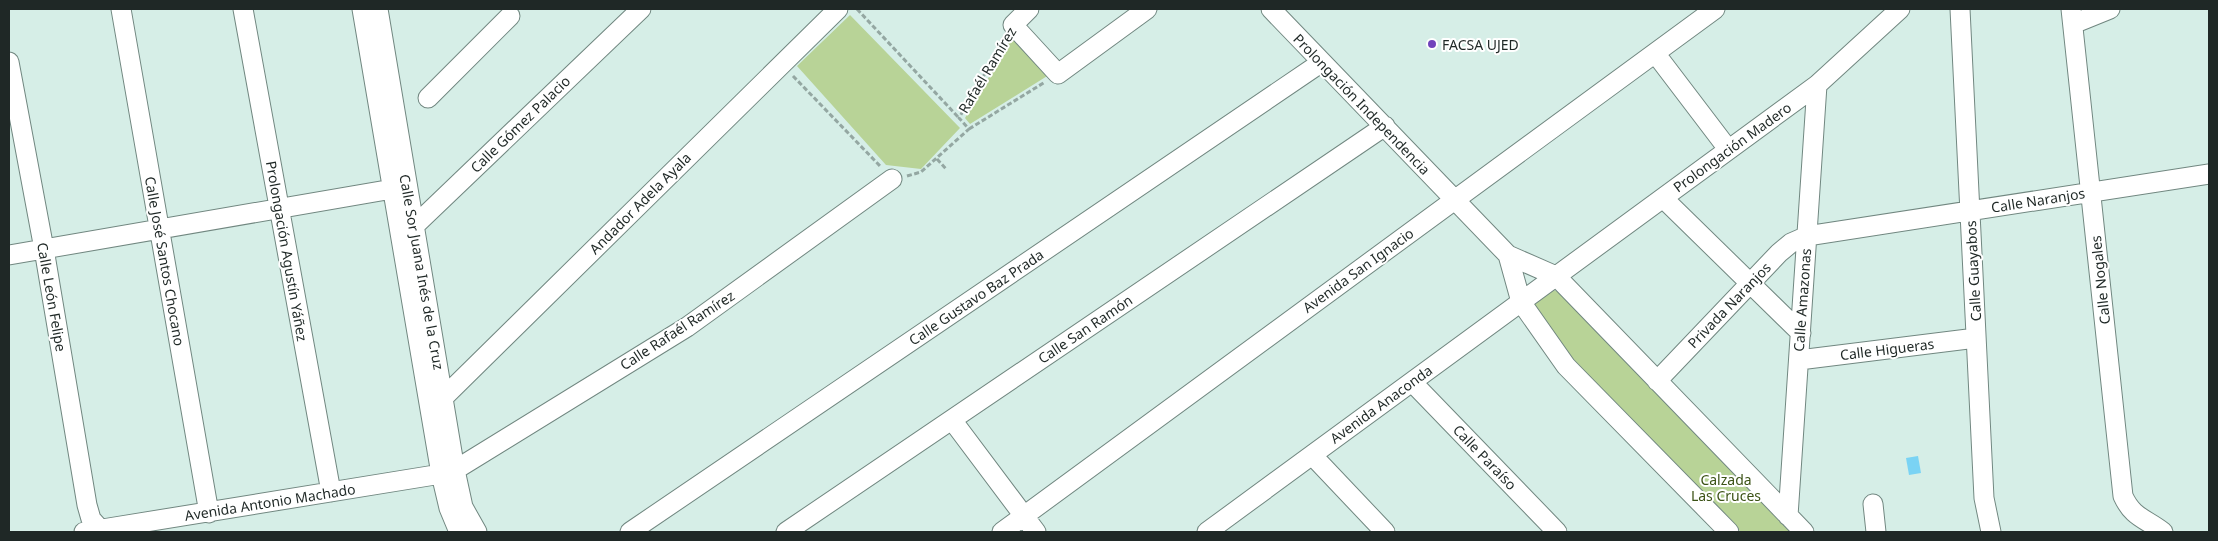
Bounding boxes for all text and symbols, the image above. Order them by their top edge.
street label: Rafaél Ramírez [954,23,1020,117]
street label: Prolongación Independencia [1289,29,1435,179]
place label: FACSA UJED [1442,35,1519,54]
marker: FACSA UJED [1426,38,1438,50]
street label: Calle Gómez Palacio [466,71,574,177]
street label: Prolongación Madero [1669,98,1795,196]
street label: Andador Adela Ayala [585,148,695,258]
street label: Prolongación Agustín Yáñez [262,159,312,343]
street label: Calle Sor Juana Inés de la Cruz [395,173,449,372]
street label: Calle José Santos Chocano [141,175,189,347]
street label: Calle Naranjos [1990,183,2087,217]
street label: Calle Guayabos [1961,220,1985,322]
street label: Avenida San Ignacio [1299,223,1417,317]
street label: Calle Nogales [2086,234,2114,325]
street label: Calle León Felipe [33,241,71,353]
street label: Calle Gustavo Baz Prada [905,245,1047,349]
street label: Calle Amazonas [1789,247,1815,352]
street label: Privada Naranjos [1683,258,1775,352]
street label: Calle Rafaél Ramírez [616,286,738,374]
street label: Calle San Ramón [1034,290,1136,368]
street label: Calle Higueras [1839,334,1935,364]
street label: Avenida Anaconda [1326,360,1436,448]
street label: Calle Paraíso [1449,420,1521,494]
park label: Calzada Las Cruces [1691,470,1761,505]
street label: Avenida Antonio Machado [183,479,357,525]

